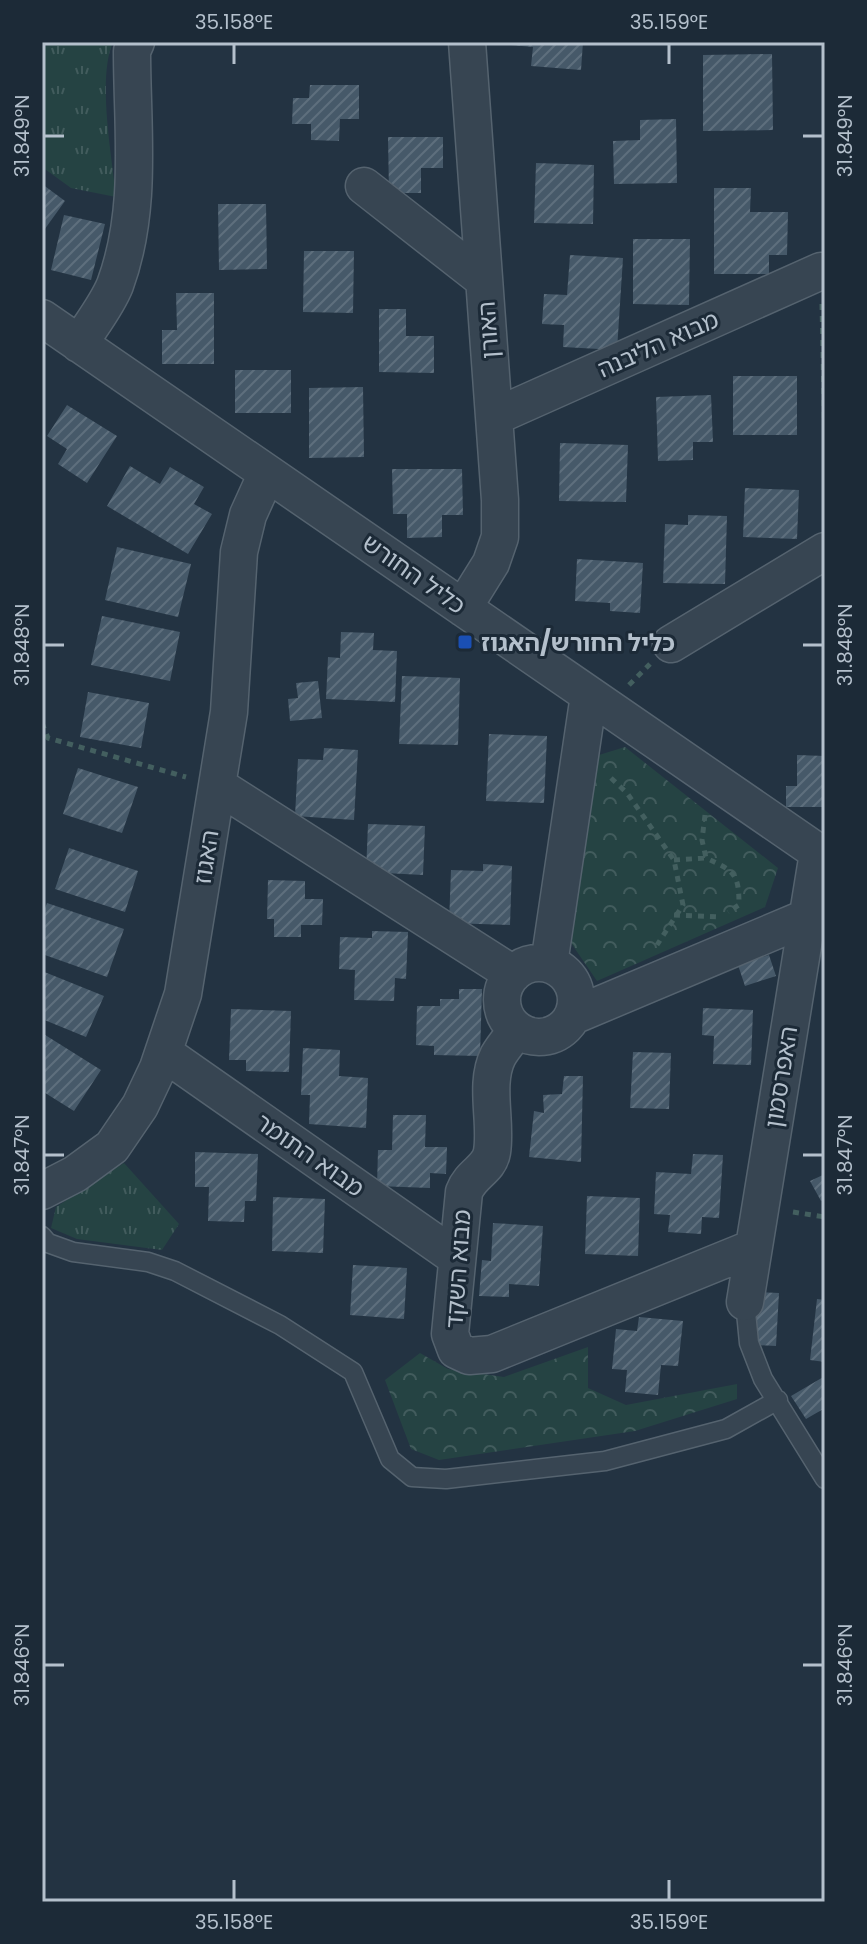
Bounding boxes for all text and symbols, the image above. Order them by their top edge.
text: 35.158°E [195,8,273,36]
text: 35.159°E [630,8,708,36]
text: 31.849°N [8,95,36,177]
text: 31.849°N [831,95,859,177]
street label: האורן [470,300,506,360]
street label: מבוא הליבנה [592,303,724,385]
street label: כליל החורש [356,526,472,622]
text: 31.848°N [8,604,36,686]
text: 31.848°N [831,604,859,686]
place label: כליל החורש/האגוז [481,626,675,659]
marker: כליל החורש/האגוז [456,633,474,651]
street label: האגוז [185,828,227,886]
street label: האפרסמון [757,1024,805,1130]
street label: מבוא התומר [249,1105,371,1205]
text: 31.847°N [8,1115,36,1195]
text: 31.847°N [831,1115,859,1195]
street label: מבוא השקד [437,1208,479,1330]
text: 31.846°N [8,1624,36,1706]
text: 31.846°N [831,1624,859,1706]
text: 35.158°E [195,1908,273,1936]
text: 35.159°E [630,1908,708,1936]

